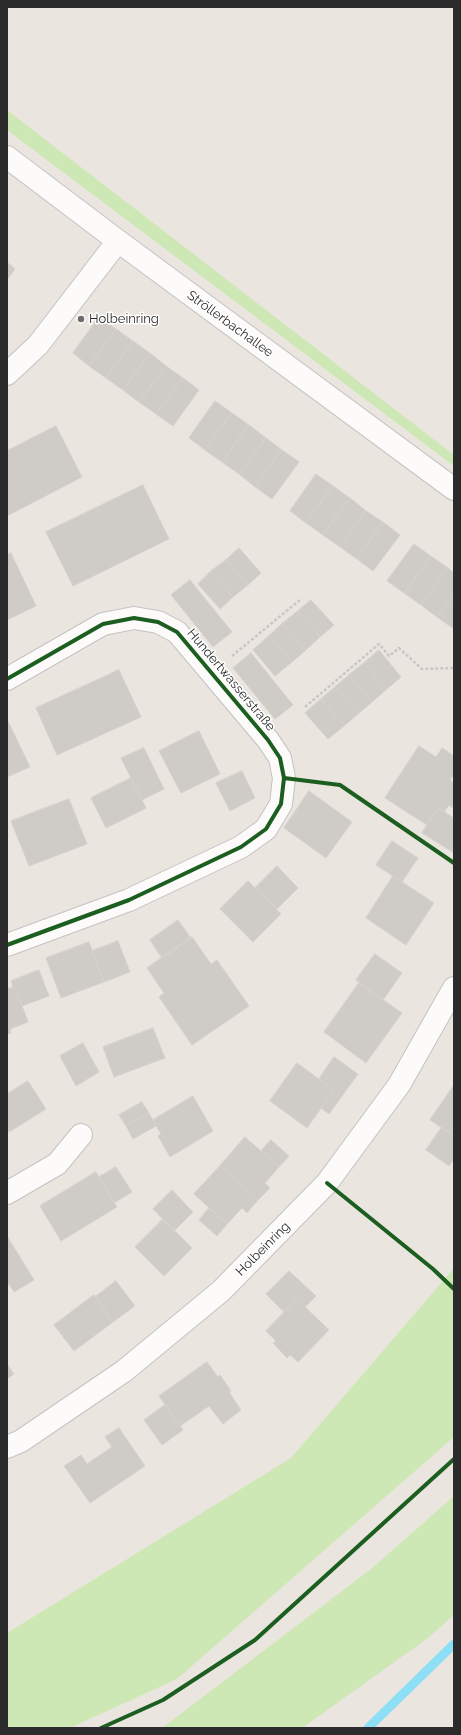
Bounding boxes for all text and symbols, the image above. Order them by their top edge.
street label: Ströllerbachallee [184,287,276,361]
place label: Holbeinring [89,311,159,327]
marker: Holbeinring [76,314,86,324]
street label: Hundertwasserstraße [184,626,278,734]
street label: Holbeinring [233,1219,293,1279]

